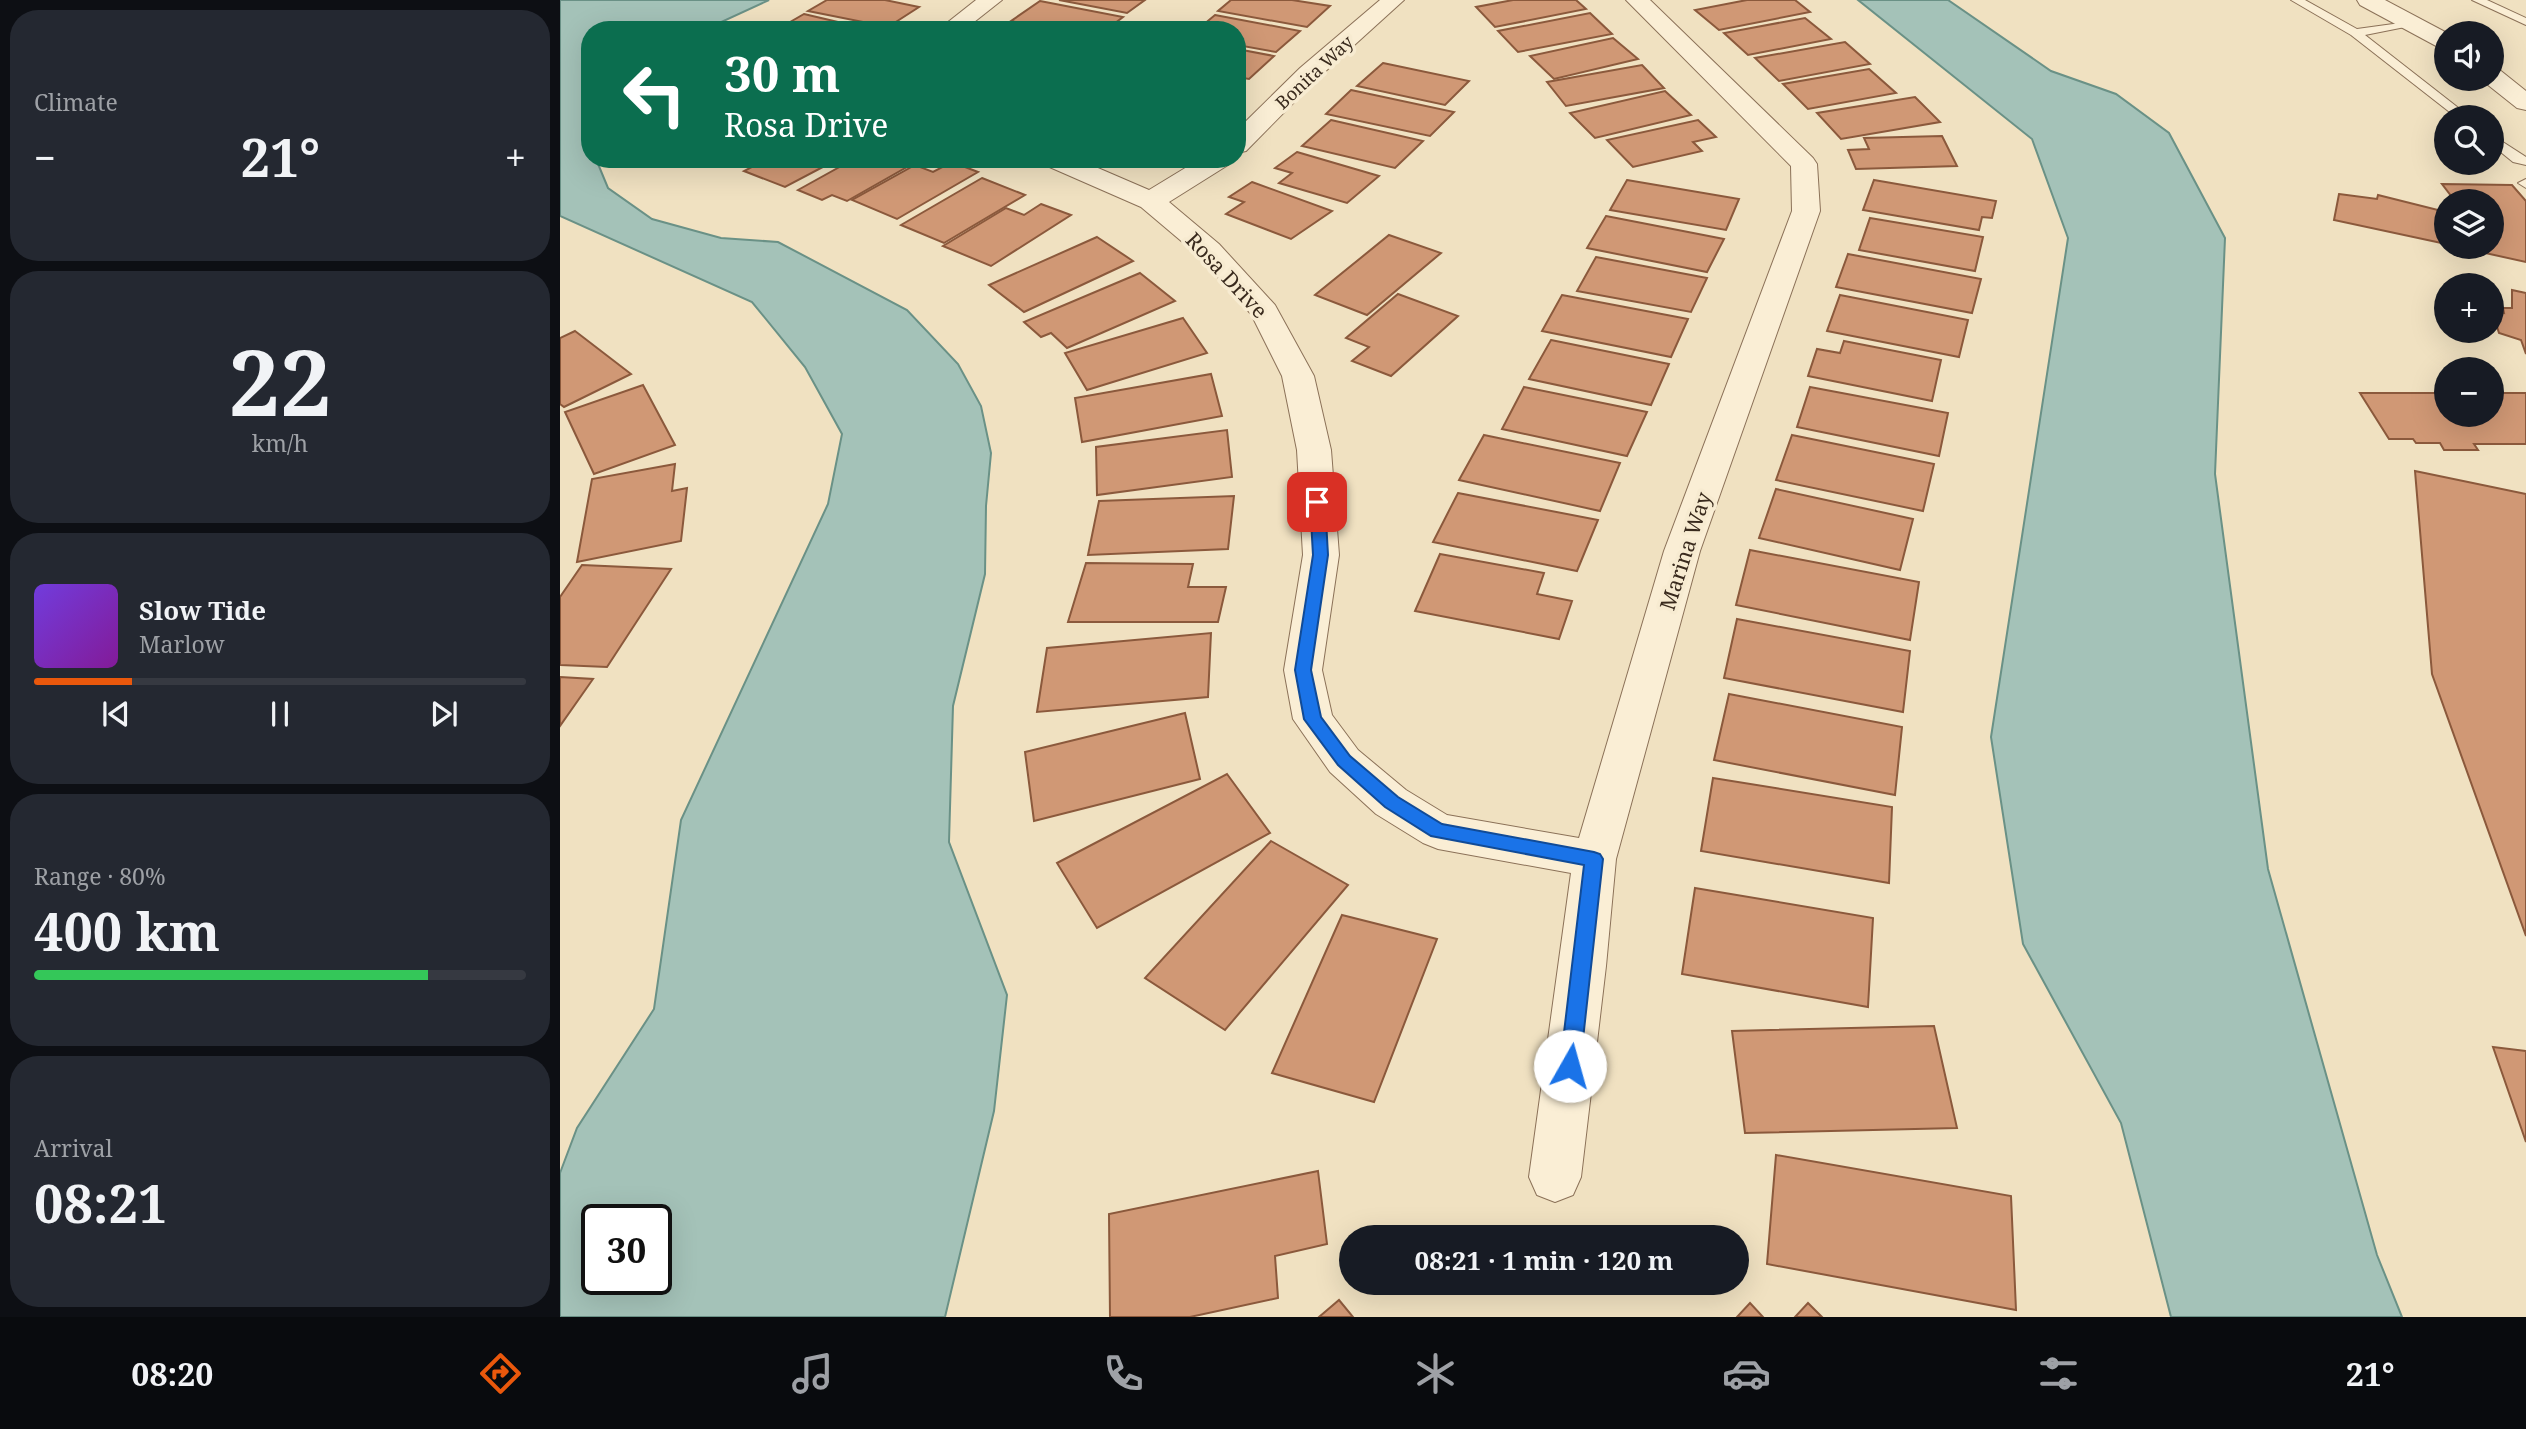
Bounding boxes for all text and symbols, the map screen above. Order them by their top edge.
map controls [2434,21,2504,427]
button: sound [2434,21,2504,91]
street label: Bonita Way [1270,29,1359,114]
text: 30 m [724,40,840,106]
icon: left [609,49,700,140]
text: Climate [34,86,118,118]
text: Rosa Drive [724,103,888,146]
button: search [2434,105,2504,175]
text: 21° [241,121,320,192]
text: − [34,131,56,183]
text: + [505,131,526,183]
button: layers [2434,189,2504,259]
street label: Rosa Drive [1180,226,1274,324]
button: + [2434,273,2504,343]
text: 22 [229,319,331,443]
button: − [2434,357,2504,427]
text: km/h [252,427,308,459]
pin [1287,472,1347,532]
icon: arrive [1298,483,1336,521]
street label: Marina Way [1653,488,1717,614]
text: Slow Tide [139,592,266,628]
text: Marlow [139,628,225,660]
icon: previous [97,695,135,733]
icon: pause [261,695,299,733]
icon: next [425,695,463,733]
text: Range · 80% [34,860,166,892]
text: 400 km [34,895,220,966]
position arrow [1533,1029,1607,1103]
text: Arrival [34,1132,113,1164]
text: 08:21 [34,1167,167,1238]
speed limit sign: 30 [581,1204,672,1295]
text: 08:21 · 1 min · 120 m [1414,1242,1674,1278]
icon: directions [476,1349,525,1398]
icon: music [788,1349,837,1398]
icon: phone [1099,1349,1148,1398]
icon: climate [1411,1349,1460,1398]
icon: car [1722,1349,1771,1398]
icon: filters [2034,1349,2083,1398]
text: 08:20 [131,1352,213,1395]
text: 21° [2346,1352,2395,1395]

